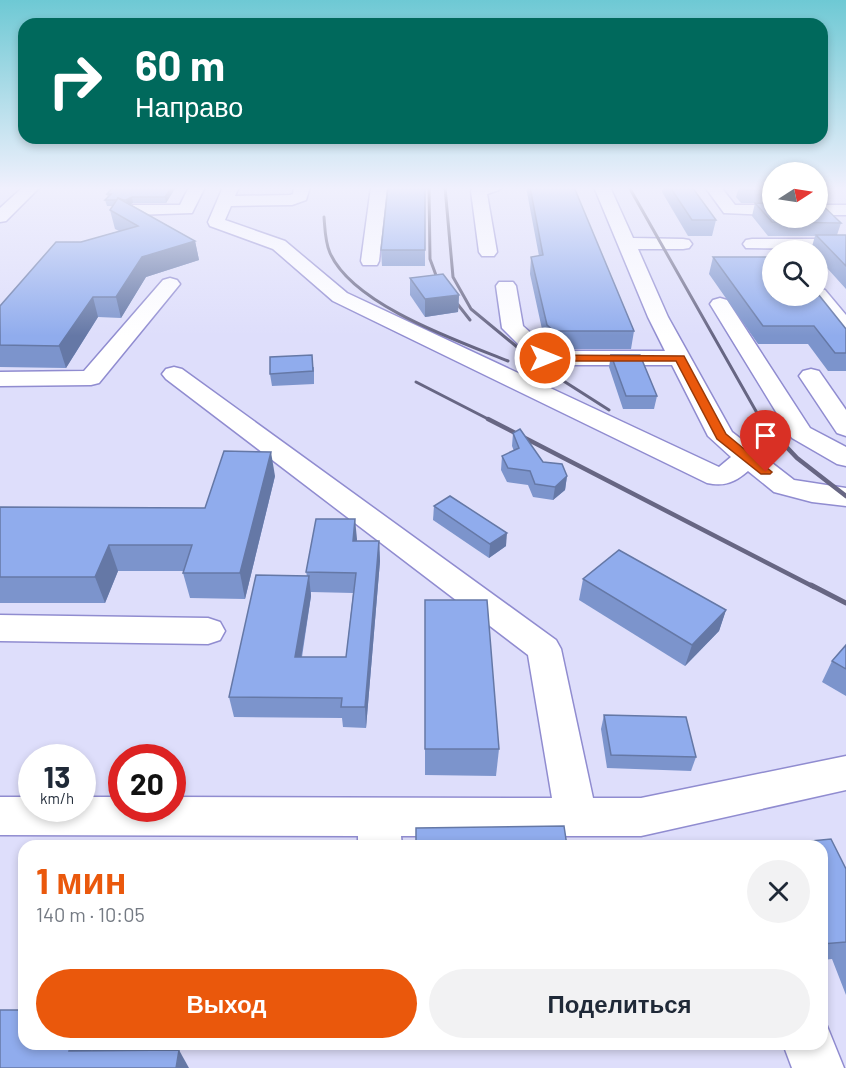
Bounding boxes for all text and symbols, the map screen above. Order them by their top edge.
text: 60 m [135,39,225,89]
icon: right [36,42,114,120]
text: Направо [135,90,243,122]
north arrow [762,162,828,228]
map controls [762,162,828,306]
button: search [762,240,828,306]
position arrow [513,326,577,390]
pin [740,410,791,472]
icon: arrive [749,419,782,452]
speed limit sign: 20 [108,744,186,822]
text: 13 [44,758,70,794]
text: km/h [40,789,74,807]
text: 1 мин [36,858,126,901]
button: close [747,860,810,923]
text: 140 m · 10:05 [36,902,145,926]
button: Выход [36,969,417,1038]
button: Поделиться [429,969,810,1038]

